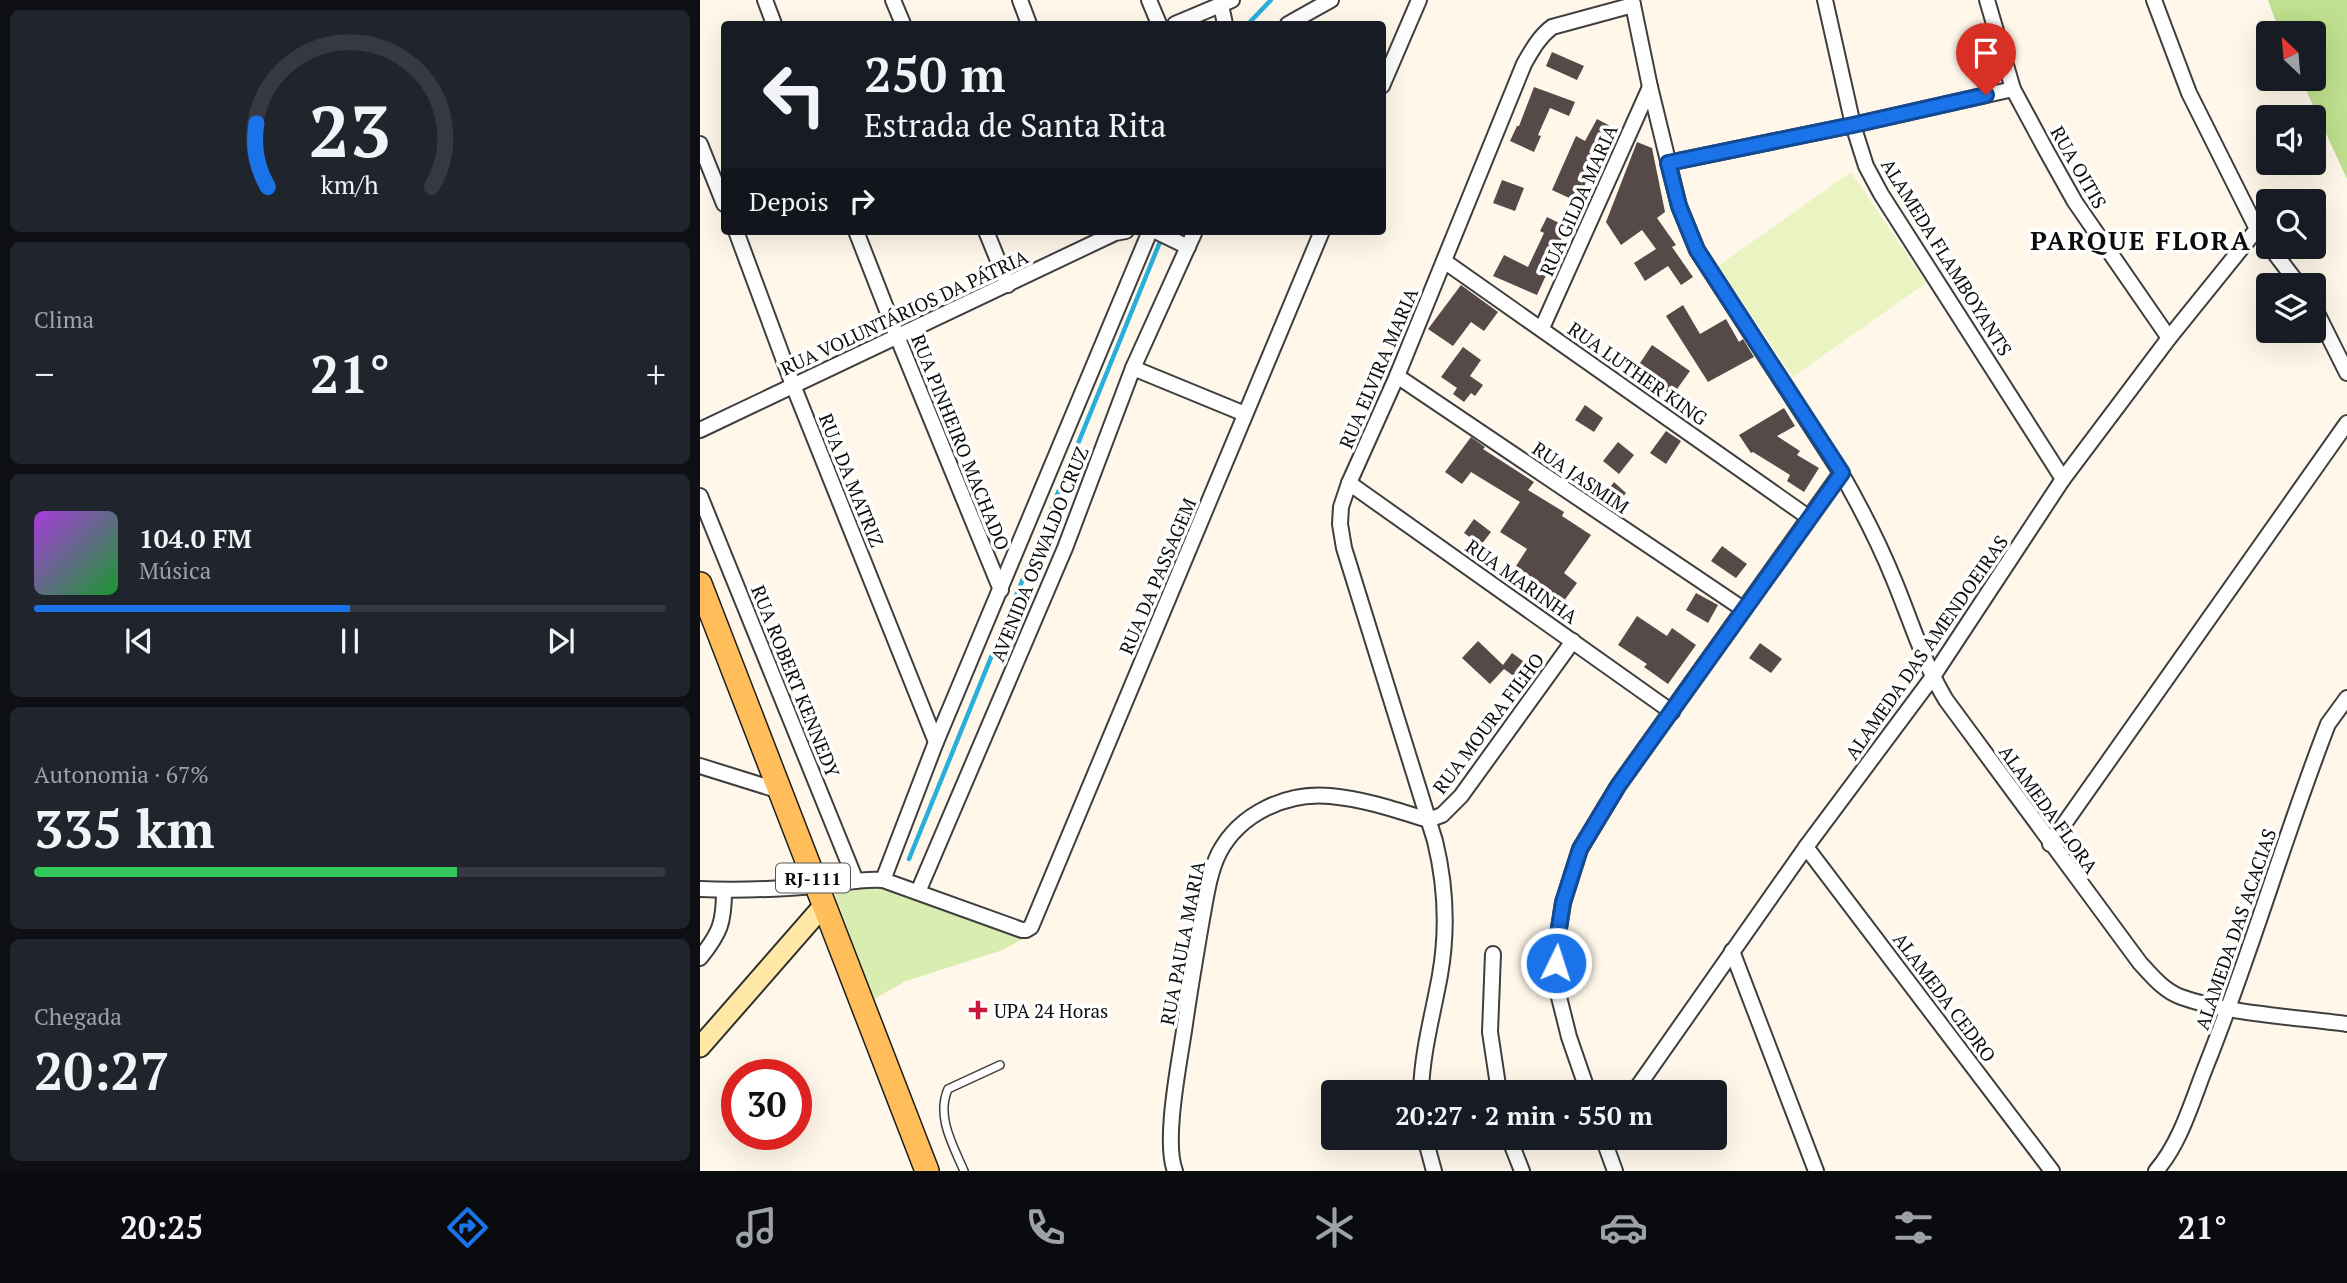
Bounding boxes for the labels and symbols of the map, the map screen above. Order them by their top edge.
north arrow [2256,21,2326,91]
pin [1956,23,2016,95]
street label: RUA GILDA MARIA [1533,120,1623,280]
street label: RUA OITIS [2045,121,2113,213]
street label: ALAMEDA FLAMBOYANTS [1876,154,2018,360]
district label: PARQUE FLORA [2030,223,2252,257]
street label: RUA VOLUNTÁRIOS DA PÁTRIA [776,244,1032,380]
street label: RUA ELVIRA MARIA [1333,284,1423,452]
street label: RUA LUTHER KING [1563,316,1713,430]
street label: RUA PINHEIRO MACHADO [906,330,1016,554]
street label: RUA DA MATRIZ [814,410,890,550]
street label: RUA JASMIM [1528,435,1634,519]
street label: AVENIDA OSWALDO CRUZ [984,443,1094,665]
street label: RUA DA PASSAGEM [1113,494,1201,658]
street label: ALAMEDA DAS AMENDOEIRAS [1839,530,2013,764]
street label: RUA MARINHA [1461,533,1583,629]
street label: RUA ROBERT KENNEDY [746,581,846,781]
street label: RUA MOURA FILHO [1427,648,1549,798]
street label: ALAMEDA FLORA [1994,740,2104,878]
street label: ALAMEDA DAS ACACIAS [2189,825,2281,1033]
street label: RUA PAULA MARIA [1154,859,1210,1027]
road number: RJ-111 [776,864,850,892]
position arrow [1519,926,1593,1000]
street label: ALAMEDA CEDRO [1888,927,2002,1067]
place label: UPA 24 Horas [994,998,1108,1023]
marker: UPA 24 Horas [968,1000,988,1020]
speed limit sign: 30 [721,1059,812,1150]

